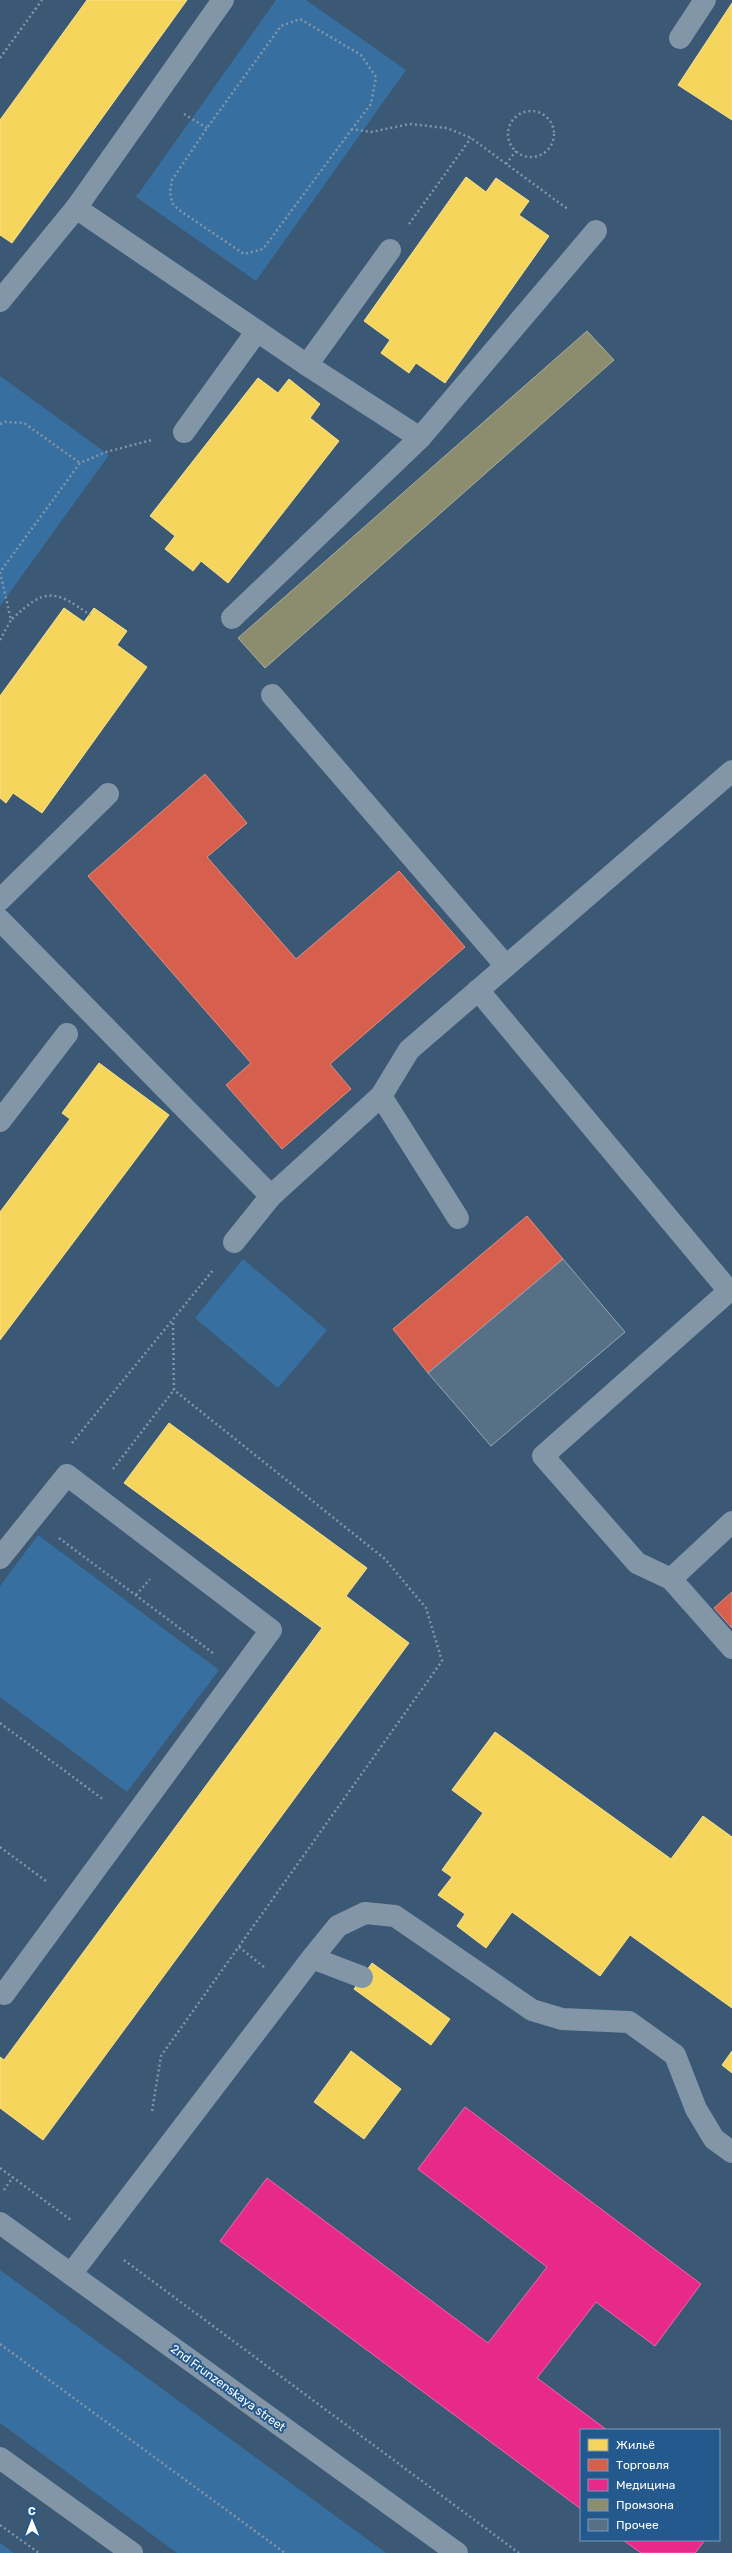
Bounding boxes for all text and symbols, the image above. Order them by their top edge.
street label: 2nd Frunzenskaya street [168,2342,288,2434]
legend [580,2429,720,2541]
text: Жильё [616,2438,655,2452]
text: Торговля [616,2458,669,2472]
text: Медицина [616,2478,675,2492]
text: Промзона [616,2498,674,2512]
north arrow [12,2501,52,2541]
text: С [28,2505,36,2518]
text: Прочее [616,2518,659,2532]

